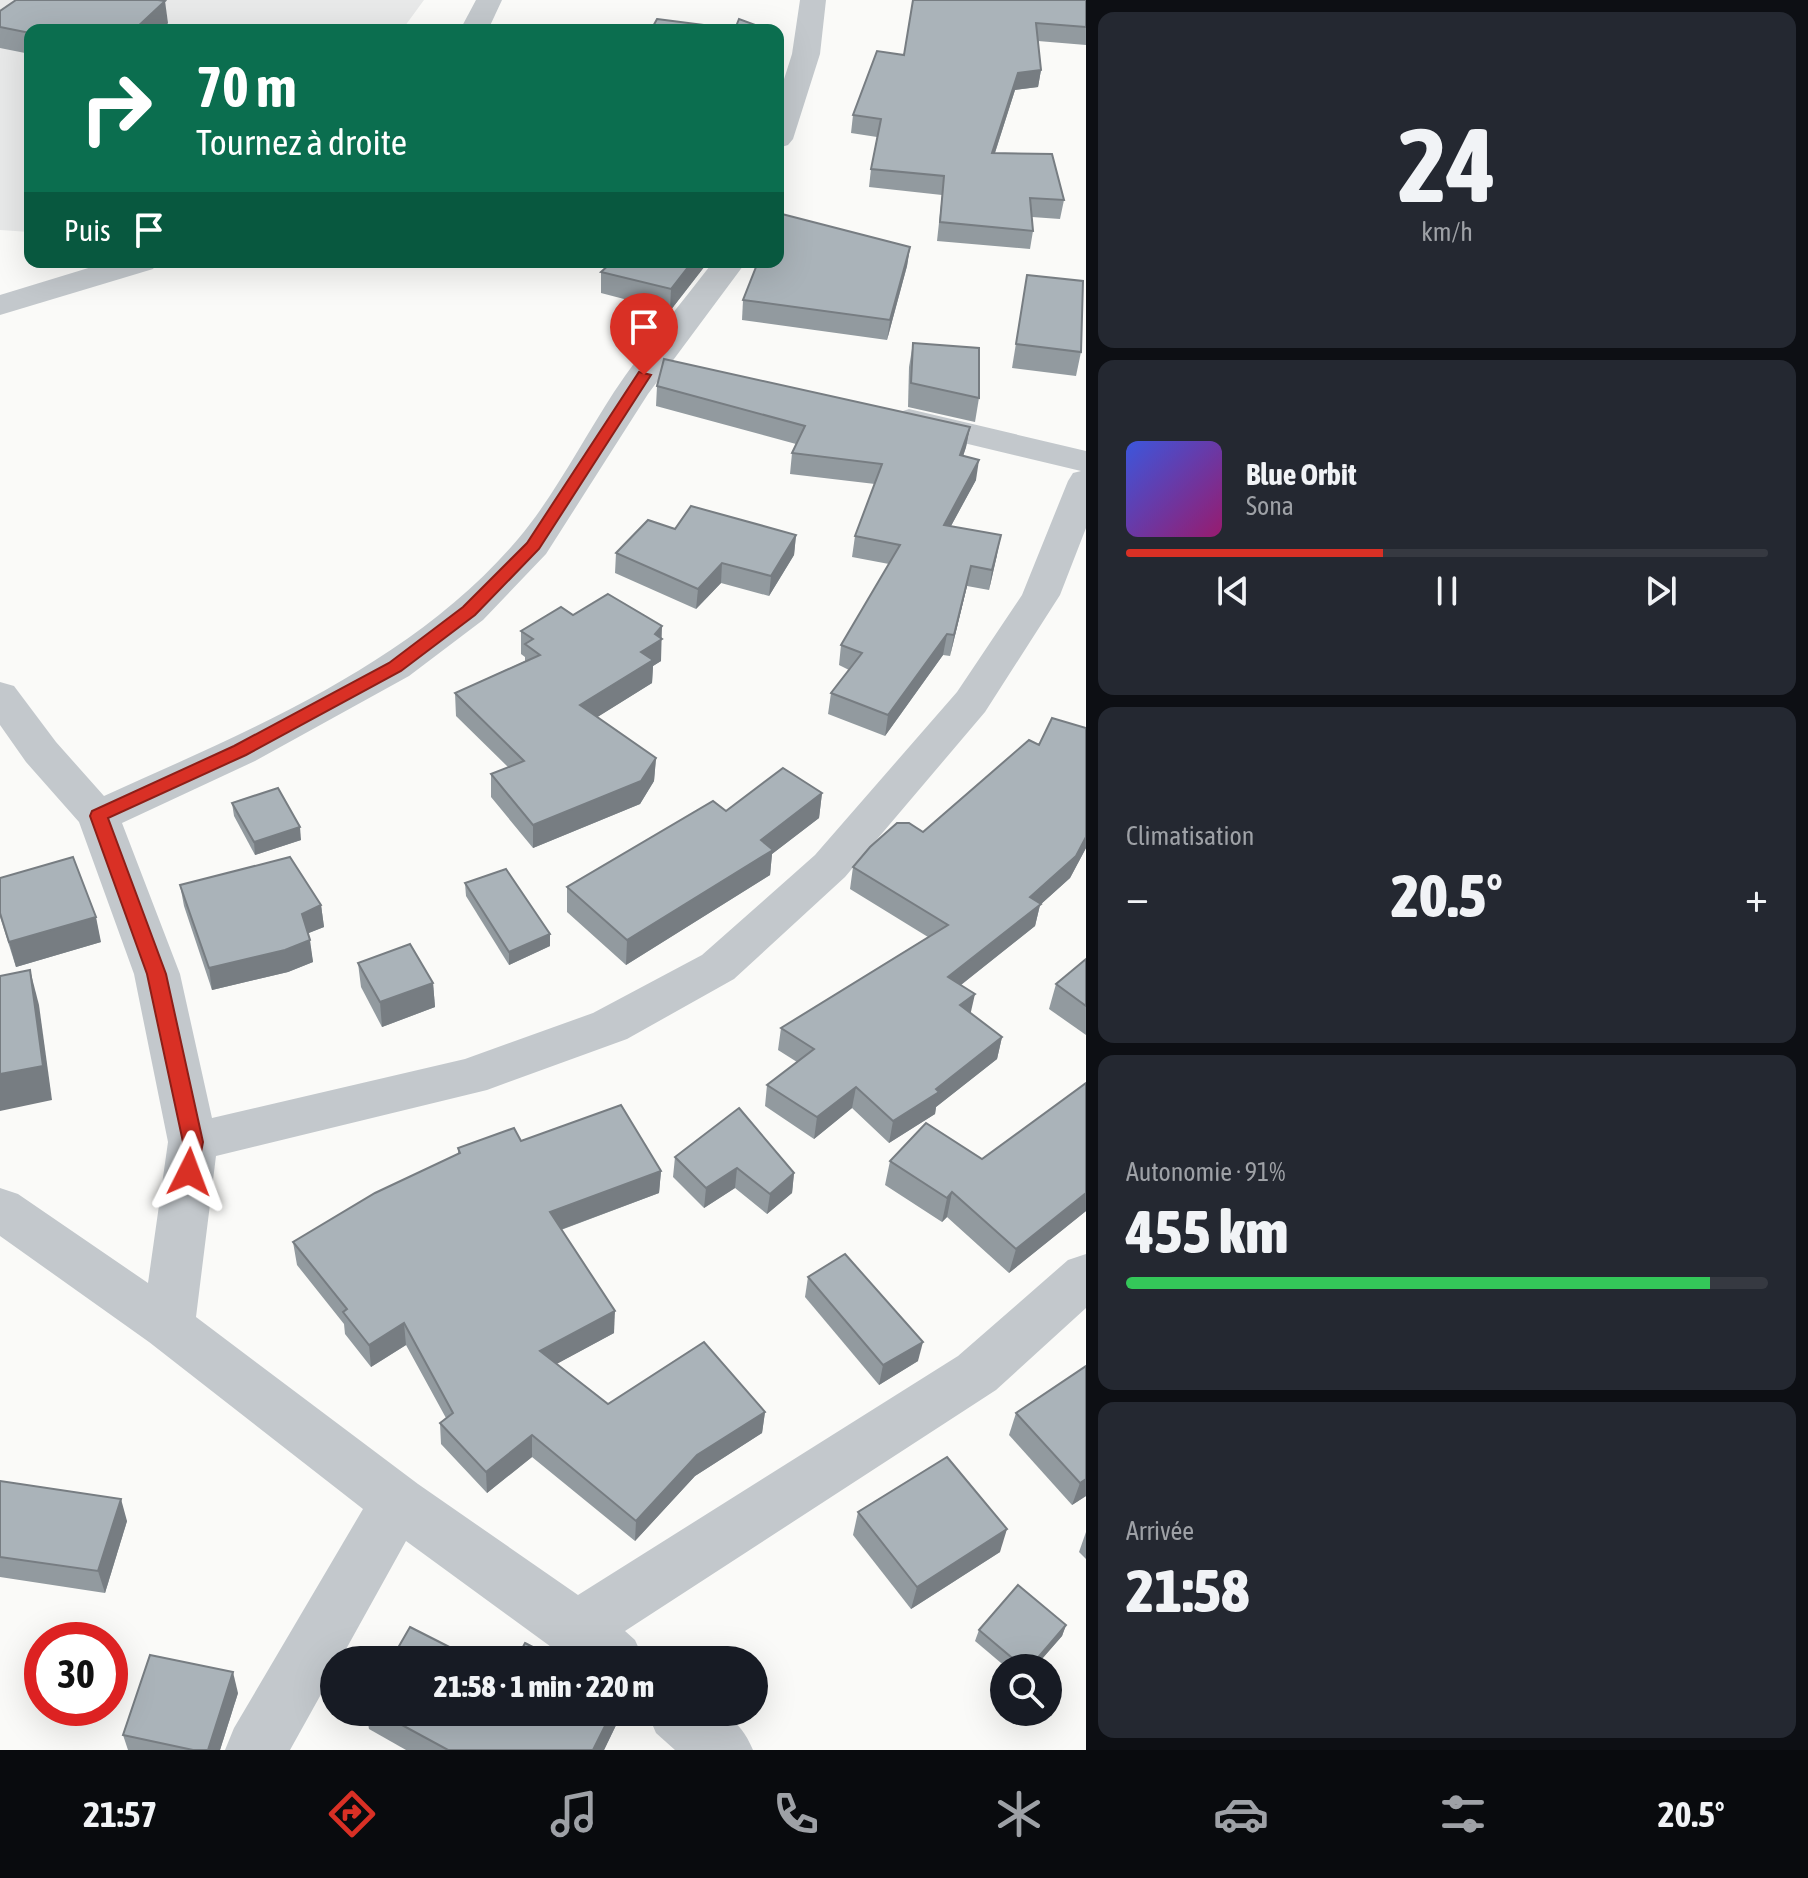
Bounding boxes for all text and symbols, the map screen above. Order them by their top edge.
text: 70 m [196,55,297,119]
icon: right [64,56,168,160]
text: 24 [1398,105,1496,224]
text: Tournez à droite [196,121,407,163]
icon: arrive [127,208,171,252]
text: Puis [64,213,111,247]
text: km/h [1421,217,1473,247]
pin [610,293,678,375]
icon: arrive [622,305,666,349]
text: Blue Orbit [1246,457,1357,491]
text: Sona [1246,491,1294,521]
icon: previous [1211,569,1255,613]
icon: pause [1425,569,1469,613]
icon: next [1639,569,1683,613]
text: Climatisation [1126,821,1254,851]
text: 20.5° [1391,861,1503,930]
text: − [1126,871,1149,921]
text: + [1745,871,1768,921]
position arrow [147,1130,231,1214]
text: Autonomie · 91% [1126,1157,1285,1187]
text: 455 km [1126,1197,1288,1266]
text: Arrivée [1126,1516,1194,1546]
text: 21:58 [1126,1556,1249,1625]
speed limit sign: 30 [24,1622,128,1726]
map controls [990,1654,1062,1726]
button: search [990,1654,1062,1726]
text: 21:58 · 1 min · 220 m [434,1669,654,1703]
icon: directions [324,1786,380,1842]
icon: music [546,1786,602,1842]
icon: phone [768,1786,824,1842]
icon: climate [991,1786,1047,1842]
icon: car [1213,1786,1269,1842]
icon: filters [1435,1786,1491,1842]
text: 21:57 [83,1793,157,1835]
text: 20.5° [1658,1793,1725,1835]

